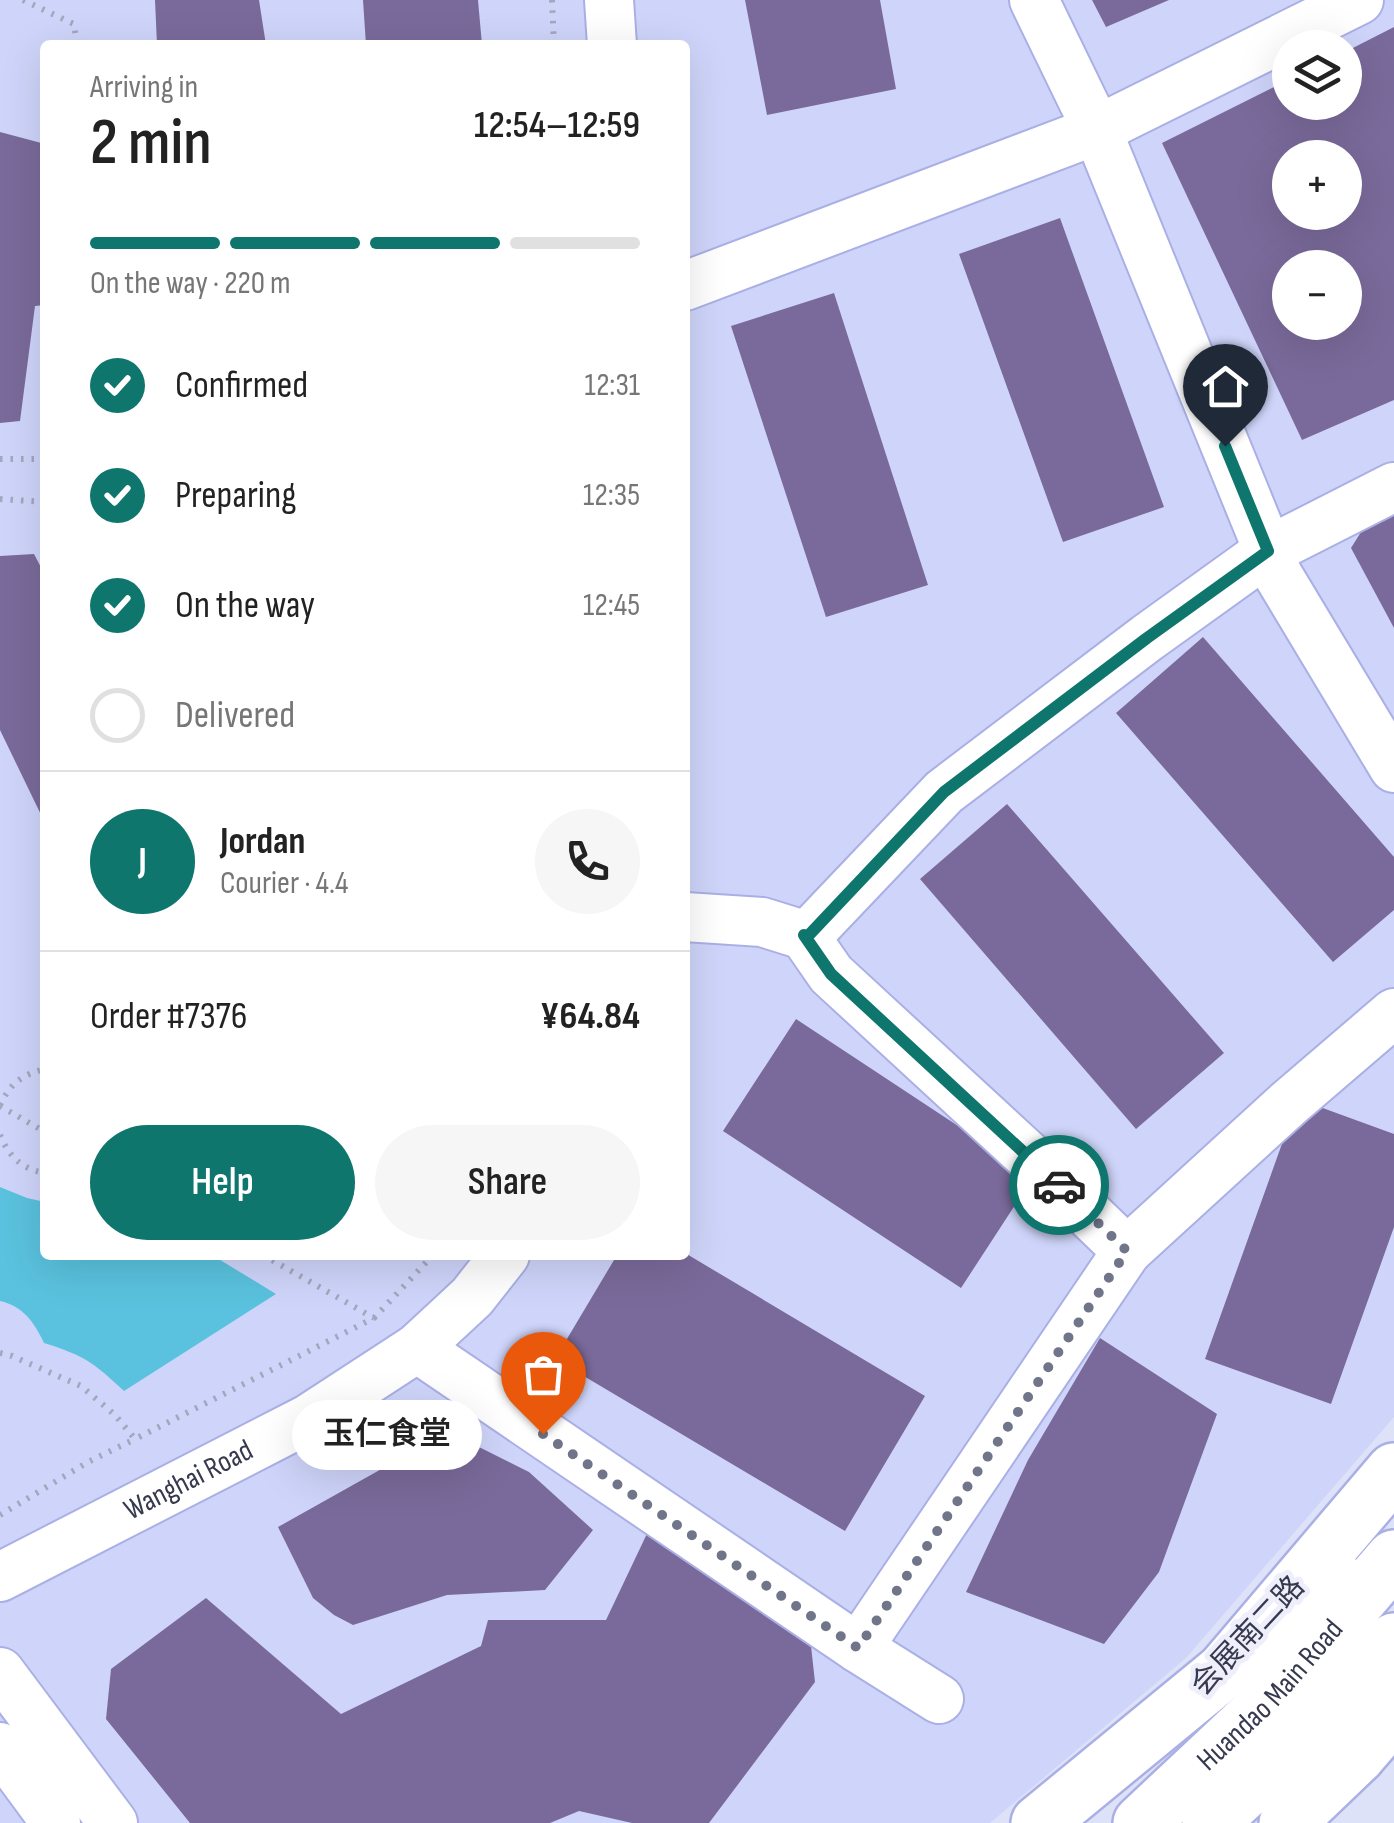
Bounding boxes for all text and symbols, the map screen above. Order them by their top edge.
map controls [1272,30,1362,340]
button: layers [1272,30,1362,120]
text: Arriving in [90,68,198,107]
text: 12:54–12:59 [474,103,640,148]
text: 2 min [90,105,212,183]
button: + [1272,140,1362,230]
button: − [1272,250,1362,340]
text: On the way · 220 m [90,264,291,303]
pin [1183,344,1268,447]
icon: check [90,358,145,413]
icon: home [1198,359,1253,414]
text: Confirmed [175,363,308,408]
text: 12:31 [585,366,640,405]
icon: check [90,468,145,523]
text: Preparing [175,473,296,518]
text: 12:35 [583,476,640,515]
icon: check [90,578,145,633]
text: On the way [175,583,315,628]
text: 12:45 [583,586,640,625]
text: Delivered [175,693,295,738]
button: phone [535,809,640,914]
text: Jordan [220,819,305,864]
text: J [138,839,147,884]
text: Courier · 4.4 [220,864,348,903]
text: Order #7376 [90,994,247,1039]
text: ¥64.84 [540,994,640,1039]
button: Help [90,1125,355,1240]
button: Share [375,1125,640,1240]
courier [1009,1135,1109,1235]
icon: car [1032,1158,1087,1213]
pin [501,1332,586,1435]
icon: bag [516,1347,571,1402]
callout: 玉仁食堂 [293,1399,483,1469]
text: 玉仁食堂 [323,1415,451,1454]
street label: Wanghai Road [118,1432,259,1528]
street label: 会展南二路 [1184,1569,1312,1703]
street label: Huandao Main Road [1190,1612,1351,1779]

